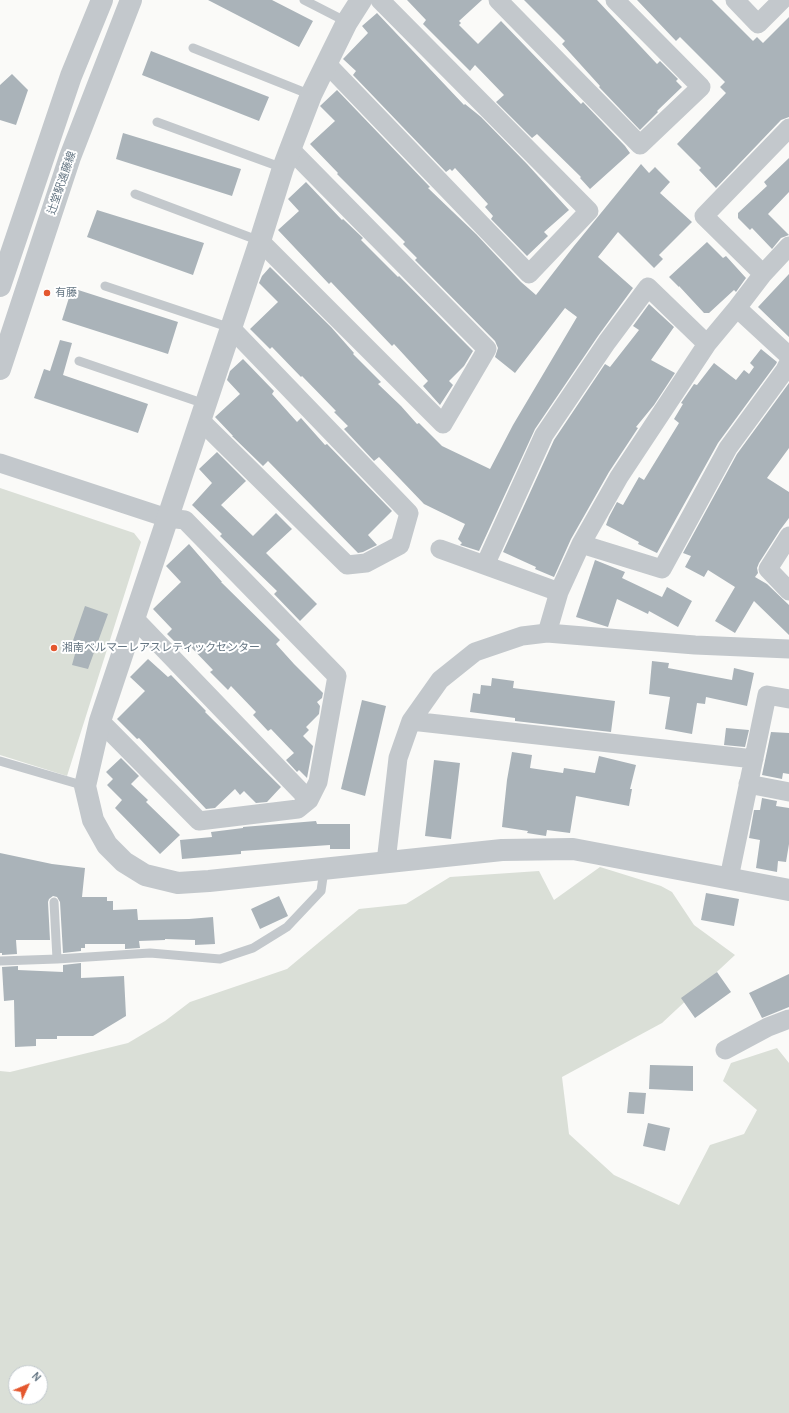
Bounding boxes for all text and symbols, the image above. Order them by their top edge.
street label: 辻堂駅遠藤線 [45,150,79,216]
place label: 有藤 [55,286,77,300]
marker: 有藤 [42,288,52,298]
place label: 湘南ベルマーレアスレティックセンター [62,641,260,655]
marker: 湘南ベルマーレアスレティックセンター [49,643,59,653]
north arrow [8,1365,48,1405]
text: N [29,1370,44,1384]

